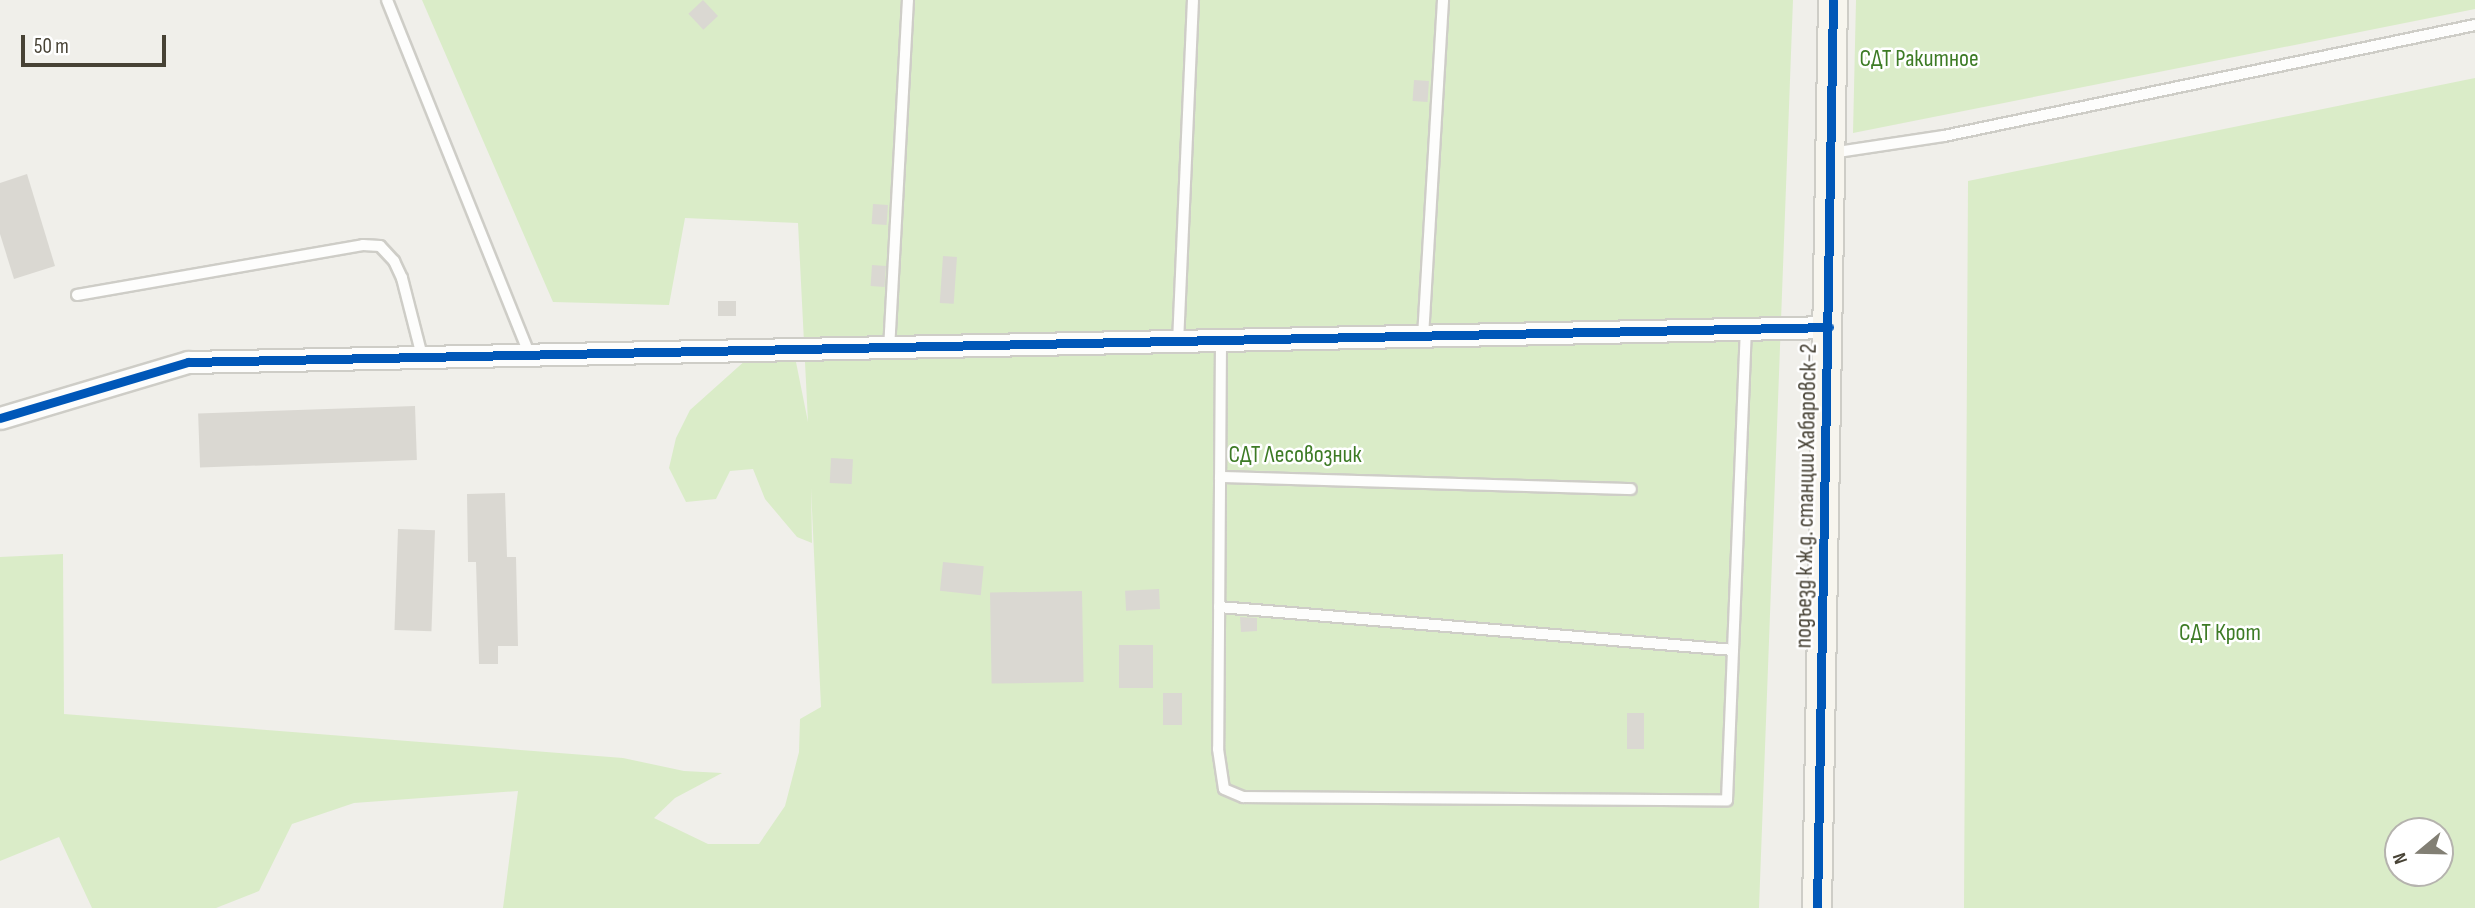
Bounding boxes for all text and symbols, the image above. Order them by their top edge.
scale bar [24,21,170,65]
text: 50 m [34,34,69,59]
park label: СДТ Ракитное [1859,45,1979,73]
street label: подъезд к ж.д. станции Хабаровск-2 [1789,343,1823,649]
park label: СДТ Лесовозник [1228,441,1362,469]
park label: СДТ Крот [2179,619,2261,647]
north arrow [2384,817,2454,887]
text: N [2388,850,2413,867]

